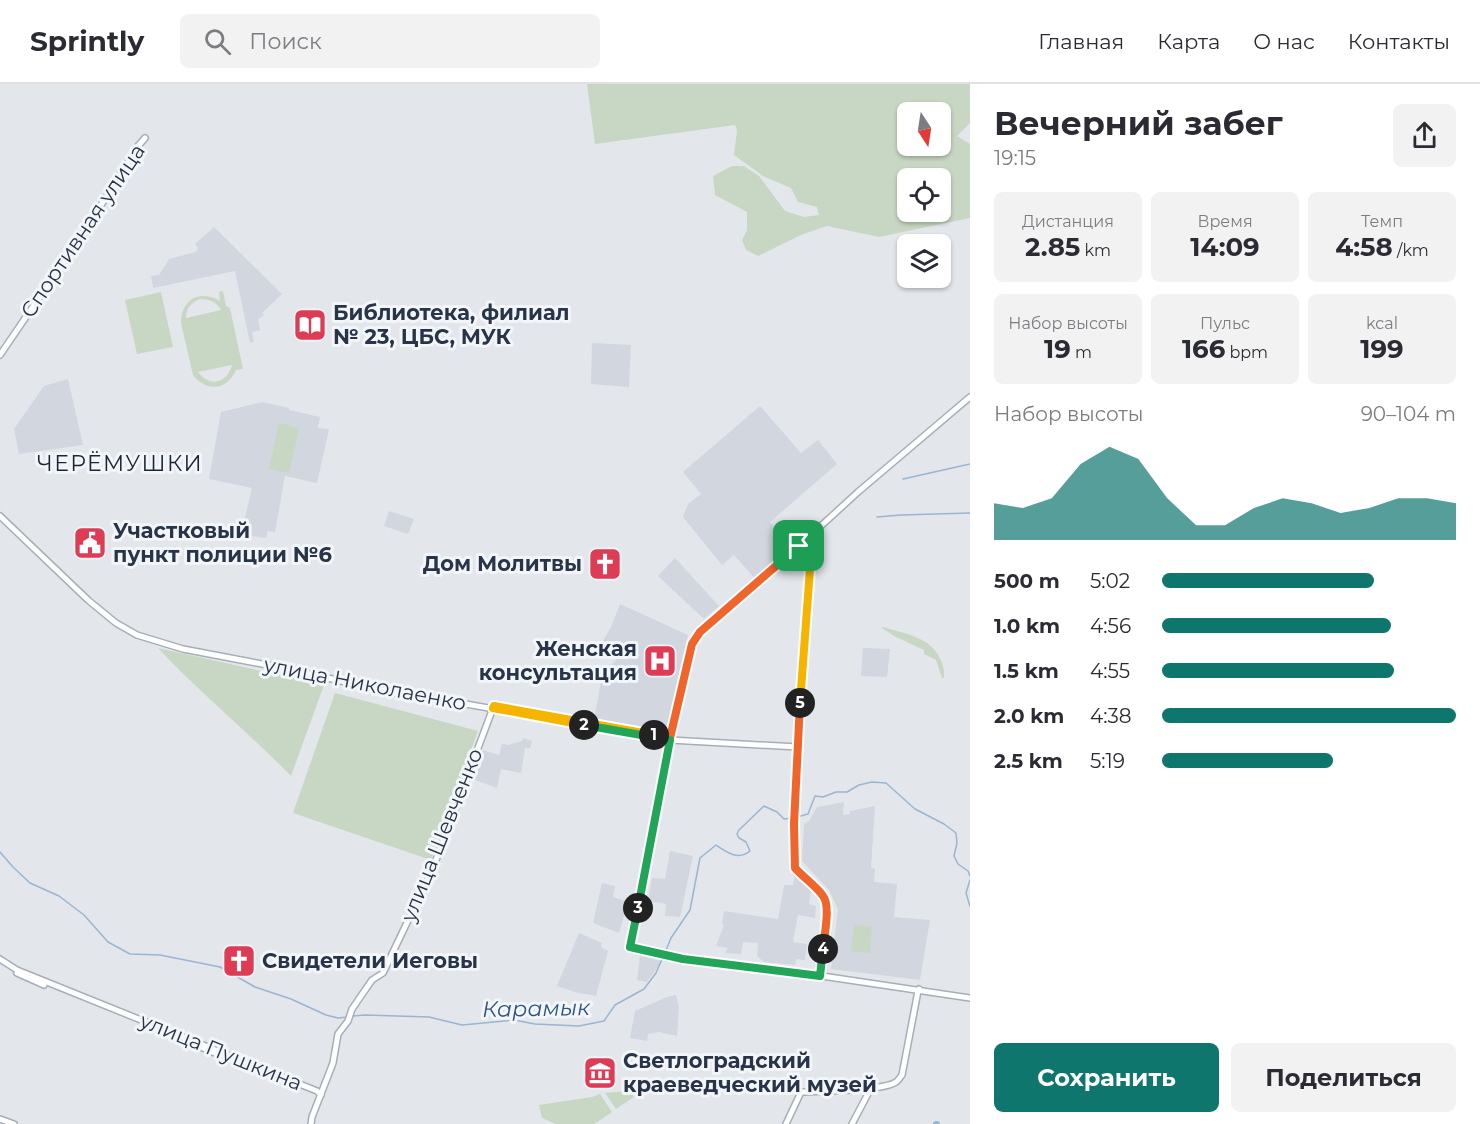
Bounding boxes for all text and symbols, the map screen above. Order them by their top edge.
search box [180,14,600,68]
text: Sprintly [30,24,144,58]
icon: search [201,25,234,58]
text: Поиск [249,28,322,55]
text: Главная [1038,29,1124,54]
text: Карта [1157,29,1220,54]
text: О нас [1253,29,1315,54]
text: Контакты [1348,29,1450,54]
north arrow [897,102,951,156]
map controls [897,102,951,288]
text: Вечерний забег [994,103,1283,143]
button: share [1393,104,1456,167]
street label: Спортивная улица [15,139,150,322]
text: 19:15 [994,146,1036,170]
button: locate [897,168,951,222]
text: Дистанция [1022,212,1114,231]
text: Время [1197,212,1253,231]
text: Темп [1361,212,1403,231]
text: 2.85 [1025,231,1080,263]
text: 14:09 [1190,231,1260,263]
text: 4:58 [1335,231,1393,263]
button: layers [897,234,951,288]
text: km [1080,241,1111,260]
text: /km [1393,241,1429,260]
place label: Библиотека, филиал № 23, ЦБС, МУК [333,300,570,349]
library icon: Библиотека, филиал № 23, ЦБС, МУК [292,307,328,343]
text: Набор высоты [1008,314,1128,333]
text: Пульс [1200,314,1250,333]
text: kcal [1366,314,1398,333]
text: 19 [1044,333,1071,365]
text: 166 [1182,333,1225,365]
text: 199 [1360,333,1404,365]
text: m [1071,343,1092,362]
text: bpm [1225,343,1268,362]
text: Набор высоты [994,402,1143,426]
text: 90–104 m [1361,402,1456,426]
district label: ЧЕРЁМУШКИ [37,450,203,477]
place label: Участковый пункт полиции №6 [113,518,332,567]
pin [773,520,824,571]
public building icon: Участковый пункт полиции №6 [72,525,108,561]
icon: arrive [782,529,815,562]
church icon: Дом Молитвы [587,546,623,582]
place label: Дом Молитвы [423,551,582,576]
text: 500 m [994,569,1060,593]
text: 5:02 [1090,569,1130,593]
text: 1.0 km [994,614,1060,638]
text: 4:56 [1090,614,1131,638]
place label: Женская консультация [479,636,637,685]
hospital icon: Женская консультация [642,643,678,679]
street label: улица Николаенко [261,651,468,715]
text: 1.5 km [994,659,1059,683]
text: 4:55 [1090,659,1130,683]
pin: 5 [785,688,815,718]
text: 5 [795,693,805,712]
text: 2.0 km [994,704,1064,728]
text: 4:38 [1090,704,1132,728]
pin: 2 [569,710,599,740]
text: 2 [579,715,589,734]
pin: 1 [639,720,669,750]
text: 1 [651,725,657,744]
street label: улица Шевченко [395,744,488,926]
text: 2.5 km [994,749,1063,773]
text: 5:19 [1090,749,1125,773]
pin: 3 [623,893,653,923]
text: 3 [633,898,643,917]
pin: 4 [808,934,838,964]
text: 4 [817,939,829,958]
church icon: Свидетели Иеговы [221,943,257,979]
place label: Свидетели Иеговы [262,948,478,973]
water label: Карамык [482,994,591,1023]
street label: улица Пушкина [136,1007,306,1095]
button: Сохранить [994,1043,1219,1112]
button: Поделиться [1231,1043,1456,1112]
place label: Светлоградский краеведческий музей [623,1048,877,1097]
museum icon: Светлоградский краеведческий музей [582,1055,618,1091]

